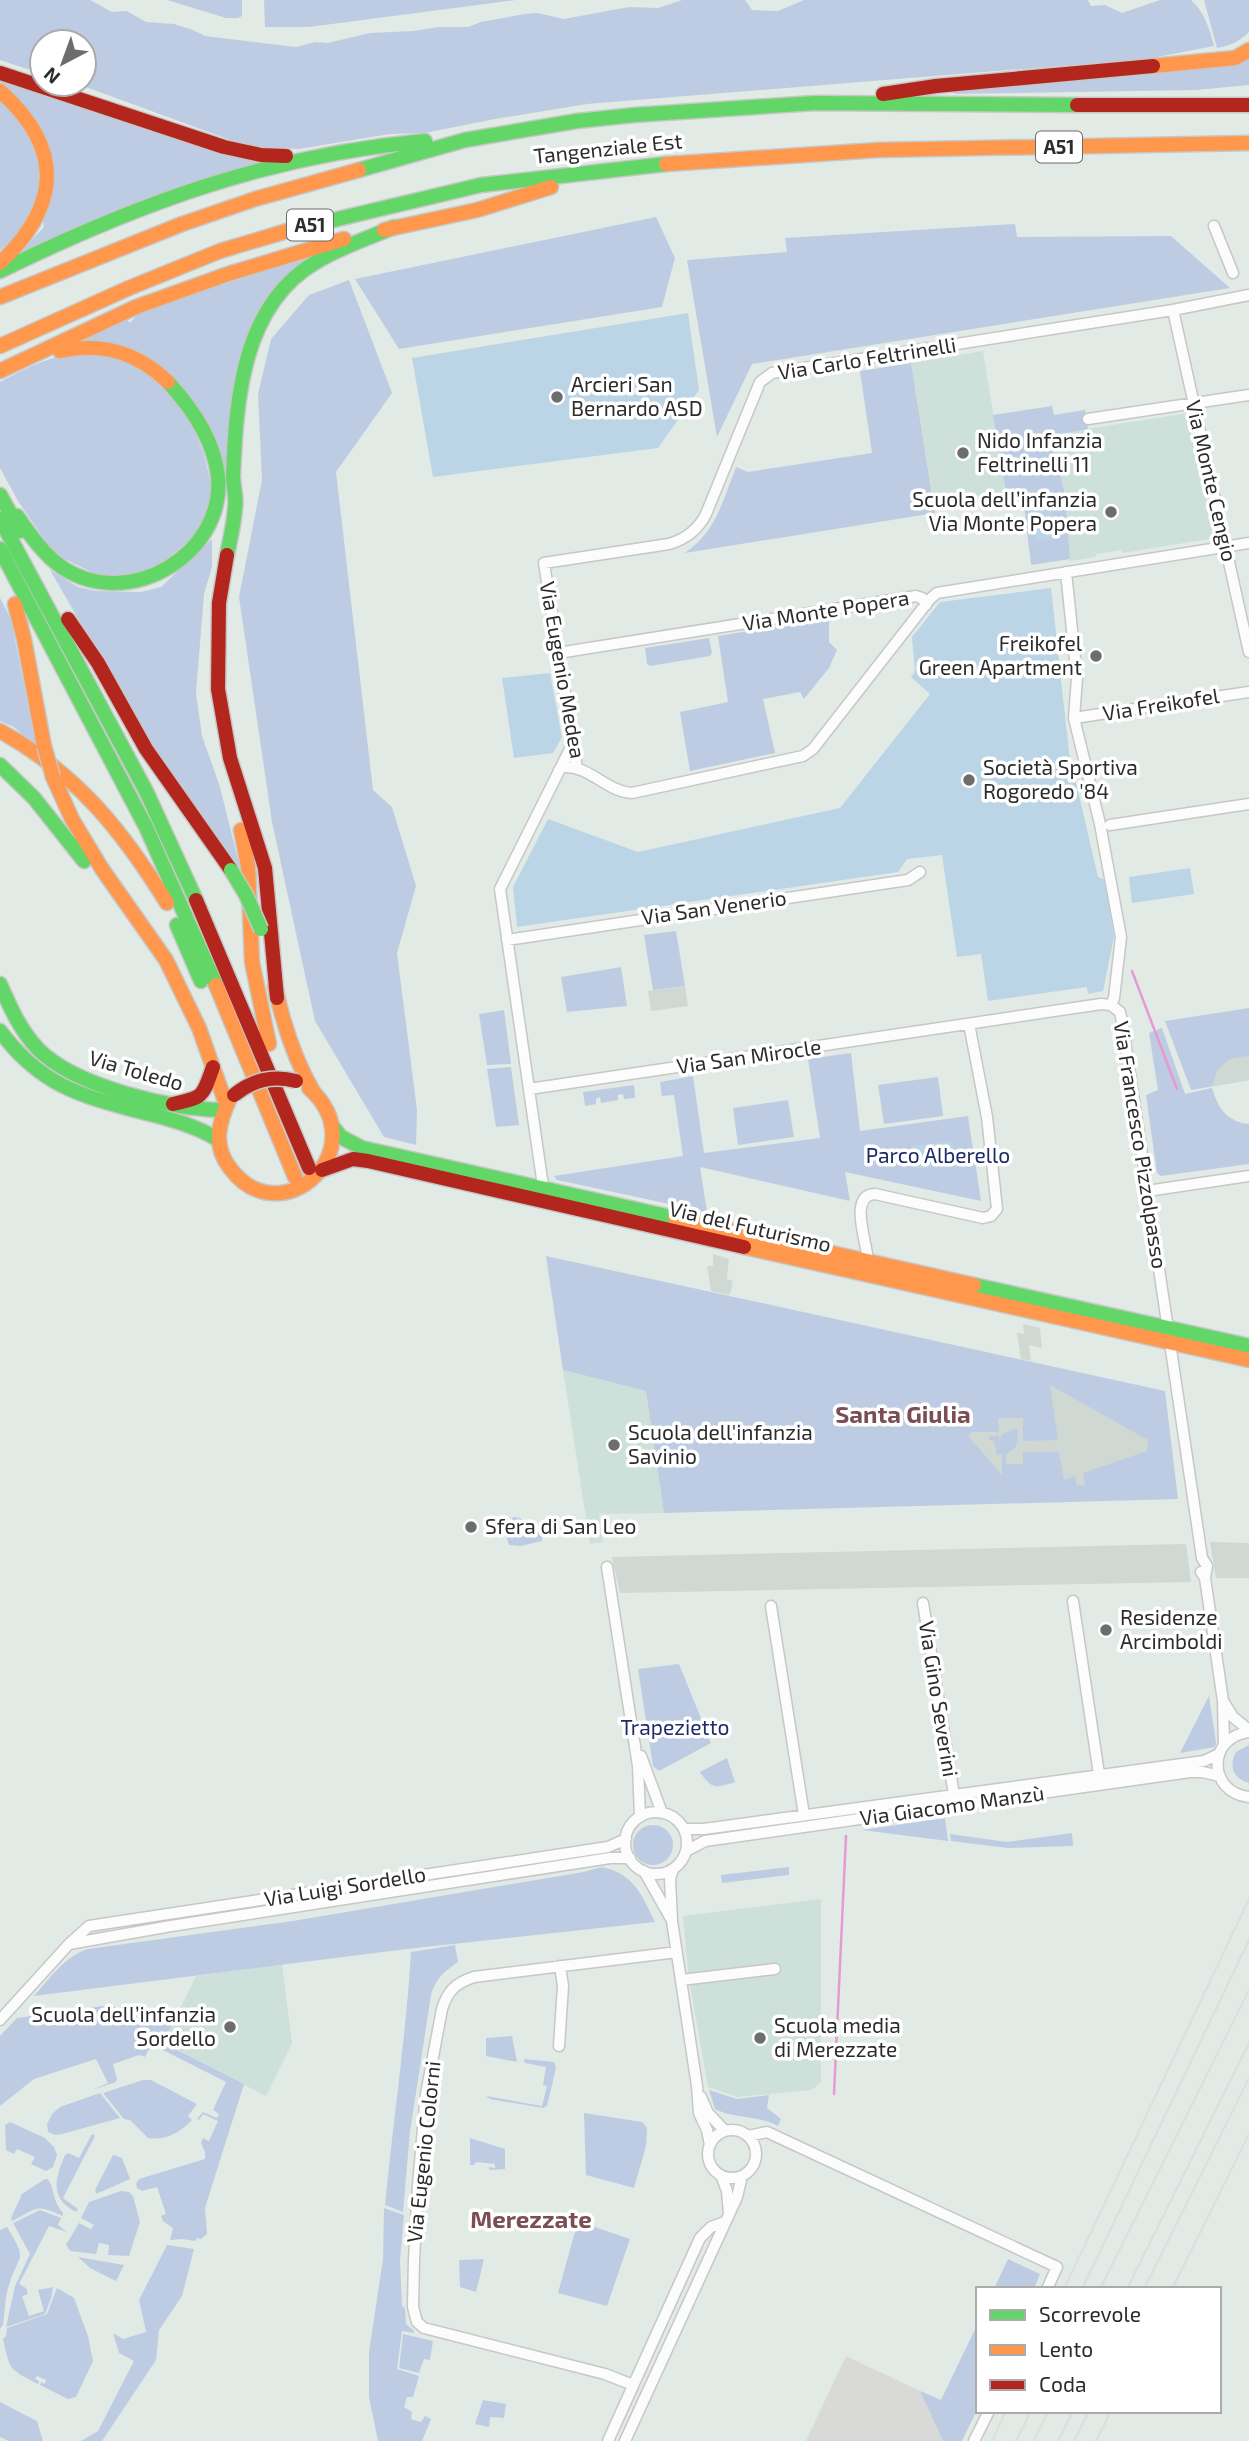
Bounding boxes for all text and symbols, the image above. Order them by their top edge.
north arrow [28,28,98,98]
text: N [39,63,64,89]
street label: Tangenziale Est [532,127,683,168]
road number: A51 [1036,132,1082,162]
road number: A51 [287,210,333,241]
street label: Via Carlo Feltrinelli [776,331,958,384]
place label: Arcieri San Bernardo ASD [571,371,703,420]
marker: Arcieri San Bernardo ASD [549,389,565,405]
street label: Via Monte Cengio [1182,397,1243,564]
place label: Nido Infanzia Feltrinelli 11 [977,427,1103,476]
marker: Nido Infanzia Feltrinelli 11 [955,445,971,461]
place label: Scuola dell’infanzia Via Monte Popera [912,486,1097,535]
marker: Scuola dell’infanzia Via Monte Popera [1103,504,1119,520]
street label: Via Eugenio Medea [536,579,591,760]
street label: Via Monte Popera [741,584,911,635]
place label: Freikofel Green Apartment [919,630,1083,679]
marker: Freikofel Green Apartment [1088,648,1104,664]
street label: Via Freikofel [1101,682,1221,725]
place label: Società Sportiva Rogoredo '84 [983,754,1138,803]
marker: Società Sportiva Rogoredo '84 [961,772,977,788]
street label: Via San Venerio [640,884,788,929]
street label: Via Francesco Pizzolpasso [1110,1019,1173,1270]
street label: Via San Mirocle [675,1033,823,1078]
street label: Via Toledo [86,1044,186,1095]
park label: Parco Alberello [866,1142,1010,1167]
street label: Via del Futurismo [667,1195,834,1256]
district label: Santa Giulia [835,1399,971,1428]
place label: Scuola dell'infanzia Savinio [628,1419,813,1468]
marker: Scuola dell'infanzia Savinio [606,1437,622,1453]
place label: Sfera di San Leo [485,1513,636,1538]
marker: Sfera di San Leo [463,1519,479,1535]
place label: Residenze Arcimboldi [1120,1604,1222,1653]
street label: Via Gino Severini [915,1619,964,1779]
marker: Residenze Arcimboldi [1098,1622,1114,1638]
park label: Trapezietto [621,1714,729,1739]
street label: Via Giacomo Manzù [858,1779,1046,1830]
street label: Via Luigi Sordello [262,1860,427,1911]
place label: Scuola dell’infanzia Sordello [31,2001,216,2050]
place label: Scuola media di Merezzate [774,2012,901,2061]
marker: Scuola dell’infanzia Sordello [222,2019,238,2035]
marker: Scuola media di Merezzate [752,2030,768,2046]
street label: Via Eugenio Colorni [401,2060,444,2244]
district label: Merezzate [470,2204,592,2233]
legend [976,2287,1221,2413]
text: Scorrevole [1039,2301,1141,2326]
text: Lento [1039,2336,1093,2361]
text: Coda [1039,2371,1086,2396]

